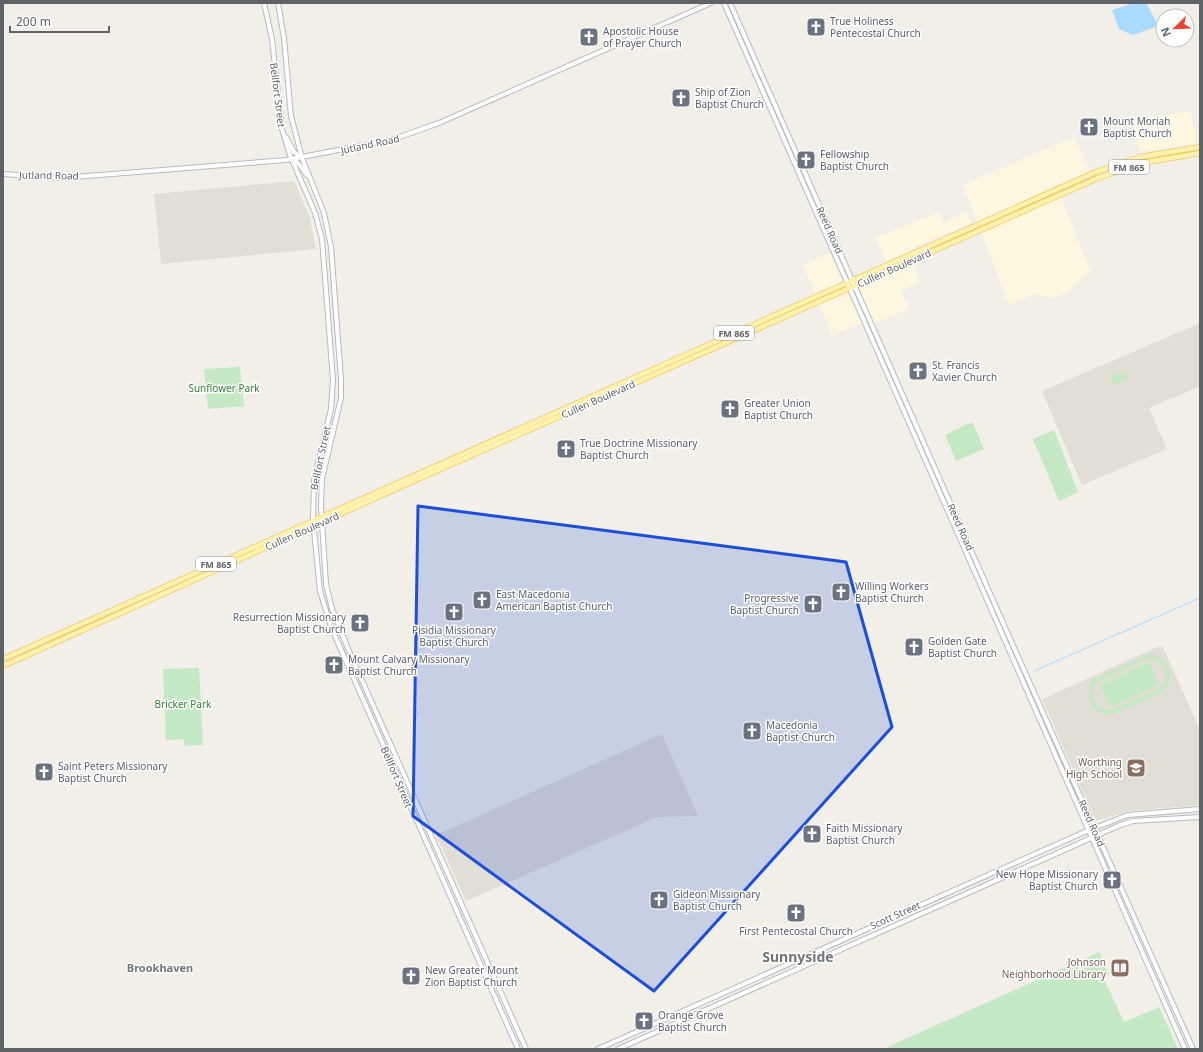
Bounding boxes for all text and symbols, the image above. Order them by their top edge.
scale bar [10,8,109,34]
north arrow [1155,8,1195,48]
text: 200 m [16,13,51,30]
place label: True Holiness Pentecostal Church [830,14,921,40]
church icon: True Holiness Pentecostal Church [805,16,827,38]
place label: Apostolic House of Prayer Church [603,24,682,50]
text: N [1157,25,1174,39]
church icon: Apostolic House of Prayer Church [578,26,600,48]
street label: Bellfort Street [267,62,289,129]
place label: Ship of Zion Baptist Church [695,85,764,111]
church icon: Ship of Zion Baptist Church [670,87,692,109]
place label: Mount Moriah Baptist Church [1103,114,1172,140]
church icon: Mount Moriah Baptist Church [1078,116,1100,138]
street label: Jutland Road [338,131,401,157]
place label: Fellowship Baptist Church [820,147,889,173]
church icon: Fellowship Baptist Church [795,149,817,171]
road number: FM 865 [1109,160,1149,174]
street label: Jutland Road [18,167,79,183]
street label: Reed Road [813,204,847,256]
street label: Cullen Boulevard [855,245,933,291]
road number: FM 865 [714,326,754,340]
place label: St. Francis Xavier Church [932,358,997,384]
church icon: St. Francis Xavier Church [907,360,929,382]
street label: Cullen Boulevard [559,376,637,422]
park label: Sunflower Park [188,381,260,395]
place label: Greater Union Baptist Church [744,396,813,422]
church icon: Greater Union Baptist Church [719,398,741,420]
street label: Bellfort Street [306,424,334,491]
place label: True Doctrine Missionary Baptist Church [580,436,698,462]
church icon: True Doctrine Missionary Baptist Church [555,438,577,460]
street label: Reed Road [944,501,978,553]
street label: Cullen Boulevard [263,508,341,554]
road number: FM 865 [196,557,236,571]
place label: Willing Workers Baptist Church [855,579,929,605]
church icon: Willing Workers Baptist Church [830,581,852,603]
place label: East Macedonia American Baptist Church [496,587,612,613]
church icon: East Macedonia American Baptist Church [471,589,493,611]
place label: Progressive Baptist Church [730,591,799,617]
church icon: Progressive Baptist Church [802,593,824,615]
church icon: Pisidia Missionary Baptist Church [443,601,465,623]
place label: Resurrection Missionary Baptist Church [233,610,347,636]
church icon: Resurrection Missionary Baptist Church [349,612,371,634]
place label: Pisidia Missionary Baptist Church [412,623,497,649]
place label: Golden Gate Baptist Church [928,634,997,660]
church icon: Golden Gate Baptist Church [903,636,925,658]
place label: Mount Calvary Missionary Baptist Church [348,652,470,678]
church icon: Mount Calvary Missionary Baptist Church [323,654,345,676]
park label: Bricker Park [155,697,212,711]
place label: Macedonia Baptist Church [766,718,835,744]
church icon: Macedonia Baptist Church [741,720,763,742]
street label: Bellfort Street [378,744,416,810]
place label: Worthing High School [1066,755,1122,781]
school or university icon: Worthing High School [1125,757,1147,779]
place label: Saint Peters Missionary Baptist Church [58,759,168,785]
church icon: Saint Peters Missionary Baptist Church [33,761,55,783]
street label: Reed Road [1075,797,1109,849]
place label: Faith Missionary Baptist Church [826,821,904,847]
church icon: Faith Missionary Baptist Church [801,823,823,845]
place label: New Hope Missionary Baptist Church [996,867,1099,893]
church icon: New Hope Missionary Baptist Church [1101,869,1123,891]
place label: Gideon Missionary Baptist Church [673,887,761,913]
church icon: Gideon Missionary Baptist Church [648,889,670,911]
street label: Scott Street [867,897,923,932]
church icon: First Pentecostal Church [785,902,807,924]
place label: First Pentecostal Church [739,924,853,938]
district label: Sunnyside [762,947,834,966]
place label: Johnson Neighborhood Library [1002,955,1107,981]
library icon: Johnson Neighborhood Library [1109,957,1131,979]
district label: Brookhaven [127,960,193,975]
place label: New Greater Mount Zion Baptist Church [425,963,518,989]
church icon: New Greater Mount Zion Baptist Church [400,965,422,987]
place label: Orange Grove Baptist Church [658,1008,727,1034]
church icon: Orange Grove Baptist Church [633,1010,655,1032]

